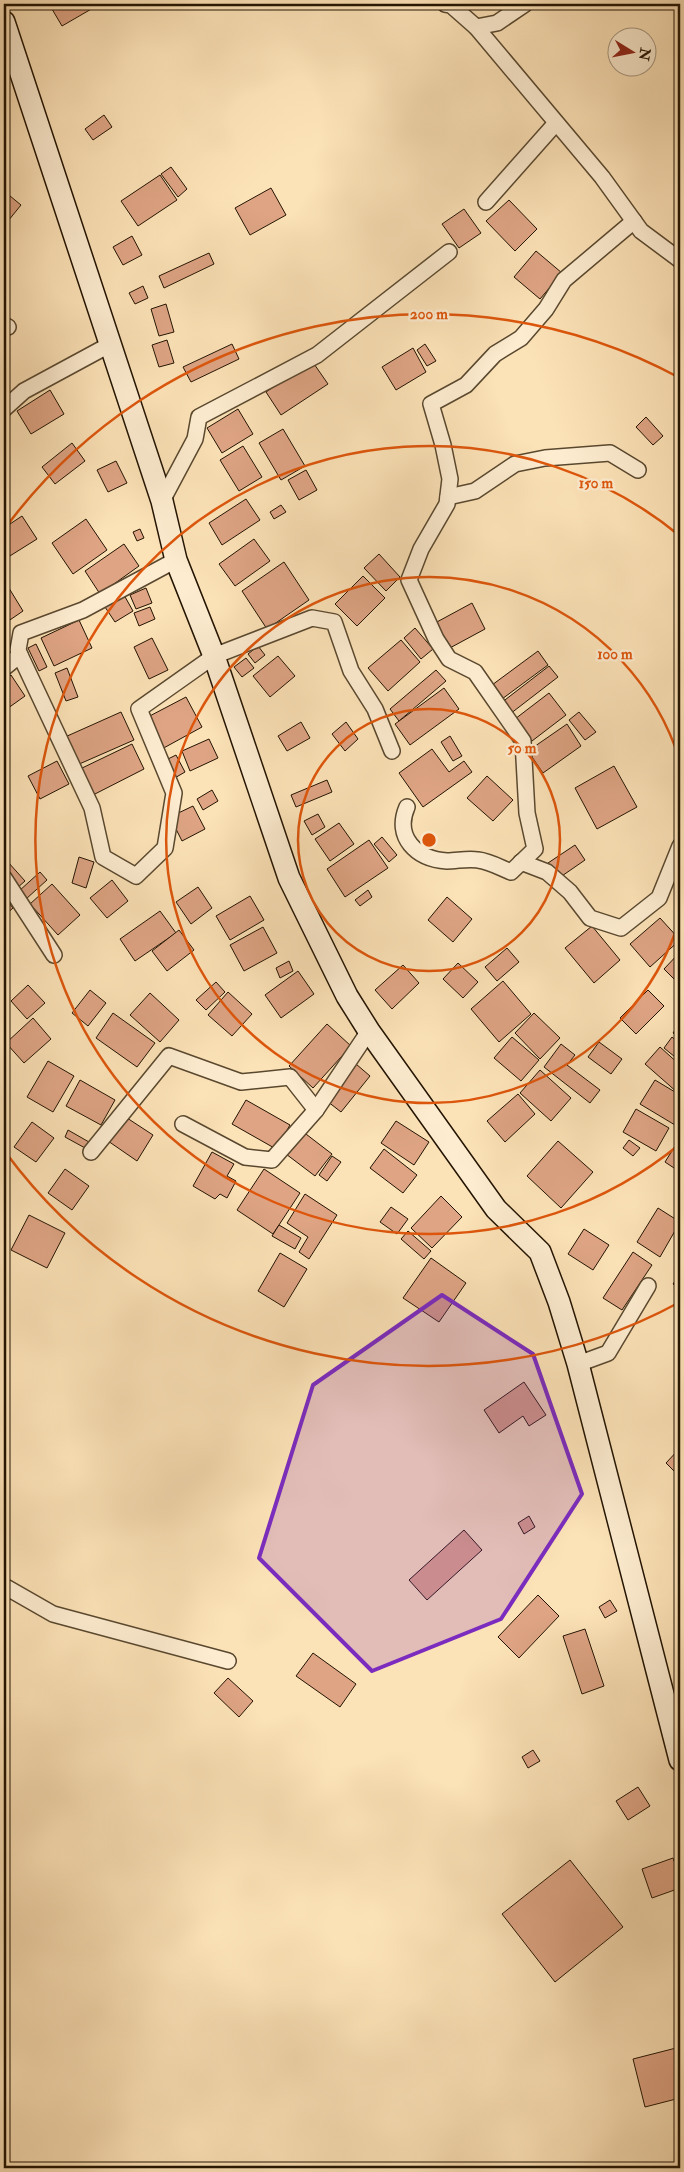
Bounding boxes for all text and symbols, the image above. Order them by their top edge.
north arrow [606,28,656,78]
text: N [635,46,654,62]
text: 200 m [410,305,448,324]
text: 150 m [579,474,613,493]
text: 100 m [597,645,633,664]
text: 50 m [508,739,537,758]
centre of rings [420,831,438,849]

